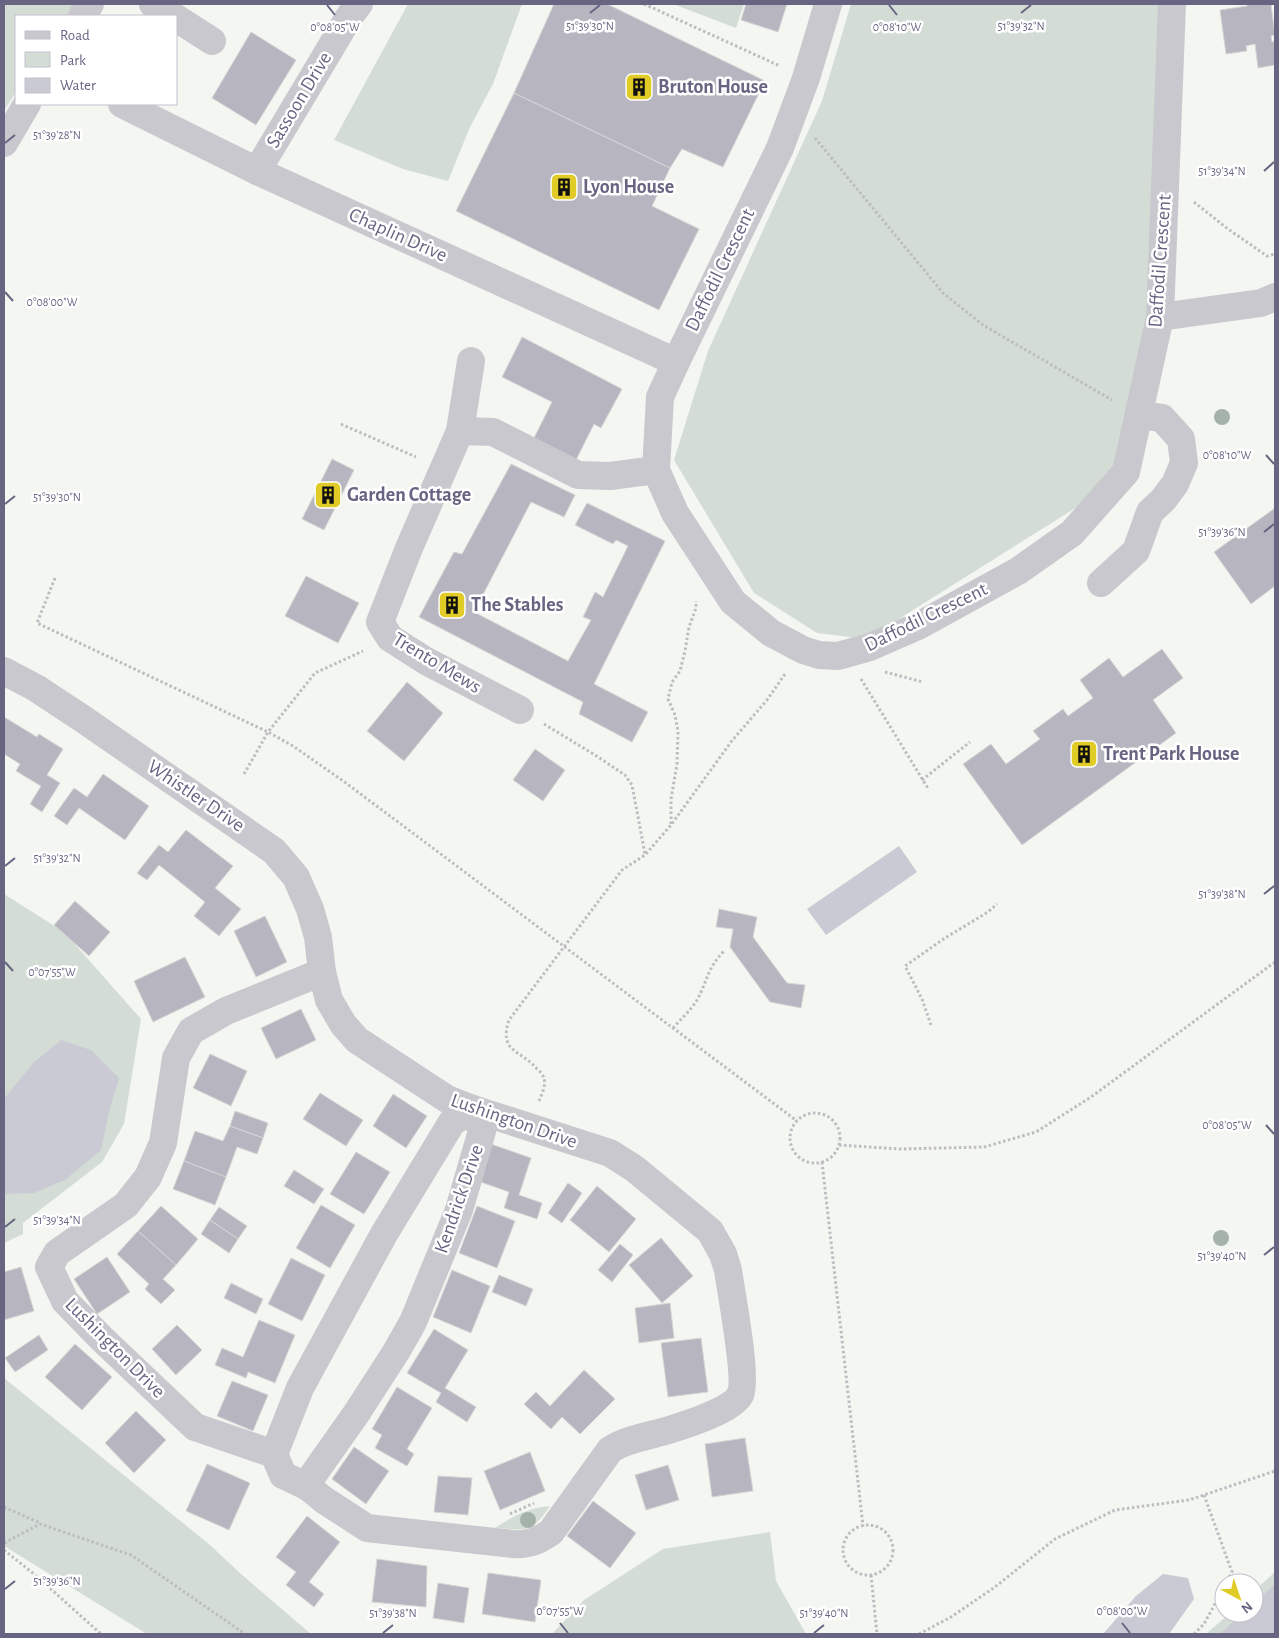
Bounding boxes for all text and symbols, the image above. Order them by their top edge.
legend [15,15,178,105]
text: 51°39'30"N [566,20,614,32]
text: 51°39'32"N [997,20,1045,32]
text: 0°08'05"W [310,21,360,33]
text: 0°08'10"W [873,21,922,33]
text: Road [60,28,90,43]
street label: Sassoon Drive [263,49,335,151]
text: Park [60,53,86,68]
building icon: Bruton House [624,72,654,102]
place label: Bruton House [658,77,768,97]
text: Water [60,78,96,93]
text: 51°39'28"N [33,129,81,141]
text: 51°39'34"N [1198,165,1246,177]
building icon: Lyon House [549,172,579,202]
place label: Lyon House [583,177,674,197]
street label: Daffodil Crescent [1145,193,1175,328]
street label: Chaplin Drive [346,204,450,266]
street label: Daffodil Crescent [682,205,759,334]
text: 0°08'00"W [27,296,78,308]
text: 0°08'10"W [1203,449,1252,461]
building icon: Garden Cottage [313,480,343,510]
place label: Garden Cottage [347,485,471,505]
text: 51°39'30"N [33,491,81,503]
text: 51°39'36"N [1198,526,1246,538]
street label: Daffodil Crescent [862,578,991,655]
building icon: The Stables [437,590,467,620]
place label: The Stables [471,595,564,615]
street label: Trento Mews [389,629,485,697]
building icon: Trent Park House [1069,739,1099,769]
place label: Trent Park House [1103,744,1239,764]
street label: Whistler Drive [144,756,248,836]
text: 51°39'32"N [33,852,81,864]
text: 51°39'38"N [1198,888,1246,900]
text: 0°07'55"W [28,966,76,978]
street label: Lushington Drive [448,1090,580,1152]
text: 0°08'05"W [1202,1119,1252,1131]
street label: Kendrick Drive [431,1142,487,1256]
text: 51°39'34"N [33,1214,81,1226]
text: 51°39'40"N [1198,1250,1246,1262]
street label: Lushington Drive [61,1294,169,1402]
north arrow [1214,1573,1264,1623]
text: 51°39'36"N [33,1575,81,1587]
text: N [1238,1599,1255,1616]
text: 0°07'55"W [536,1605,584,1617]
text: 0°08'00"W [1097,1605,1148,1617]
text: 51°39'38"N [369,1607,417,1619]
text: 51°39'40"N [800,1607,848,1619]

